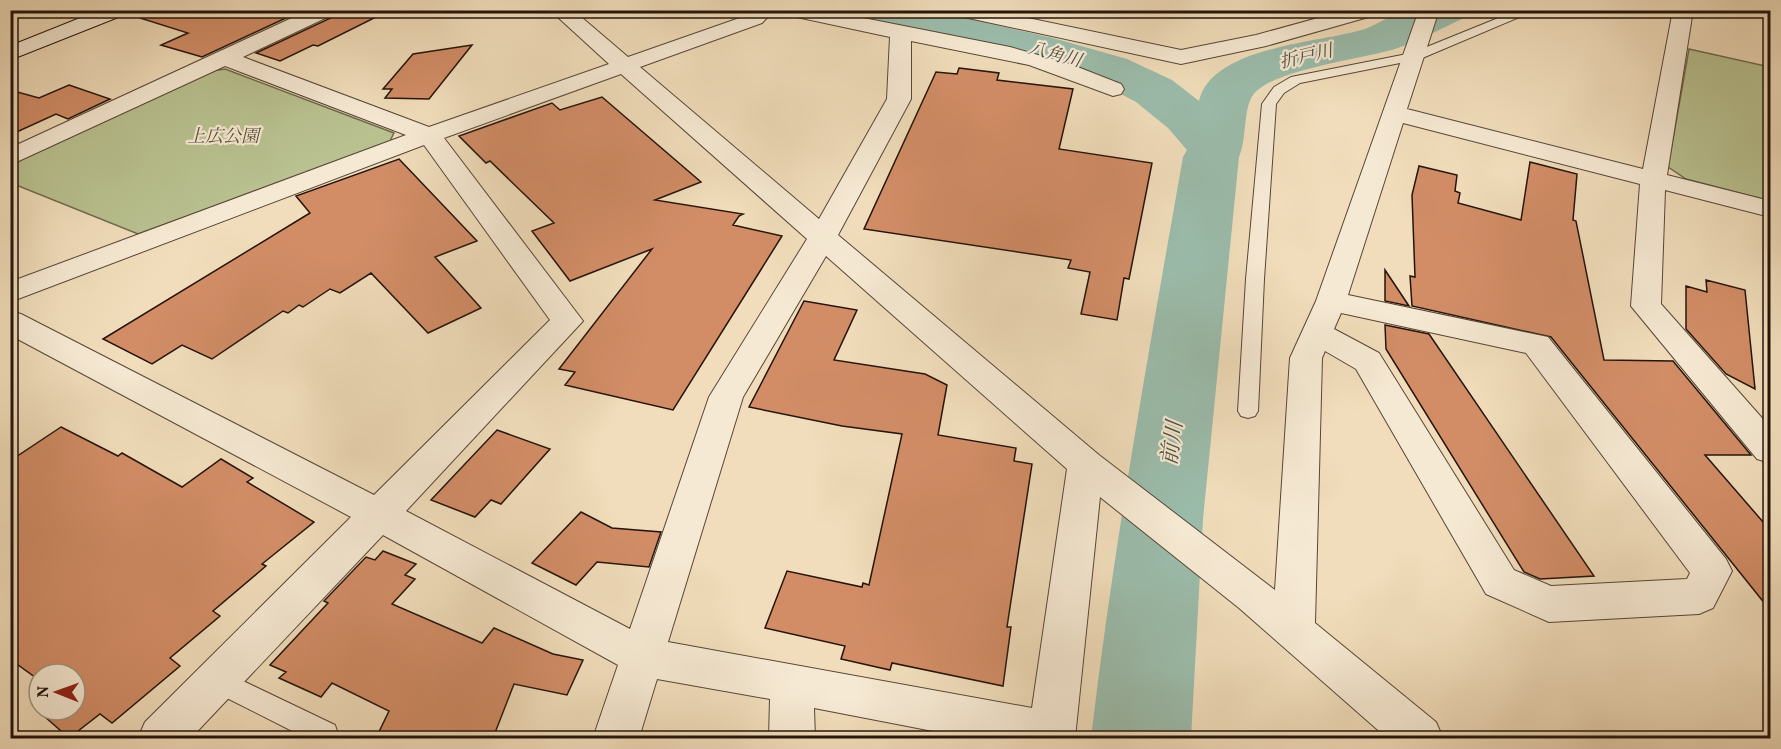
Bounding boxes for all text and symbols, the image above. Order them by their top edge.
water label: 八角川 [1025,36,1086,75]
water label: 折戸川 [1277,39,1337,76]
park label: 上広公園 [187,125,262,150]
water label: 前川 [1155,417,1192,467]
north arrow [27,662,87,722]
text: N [33,685,55,698]

